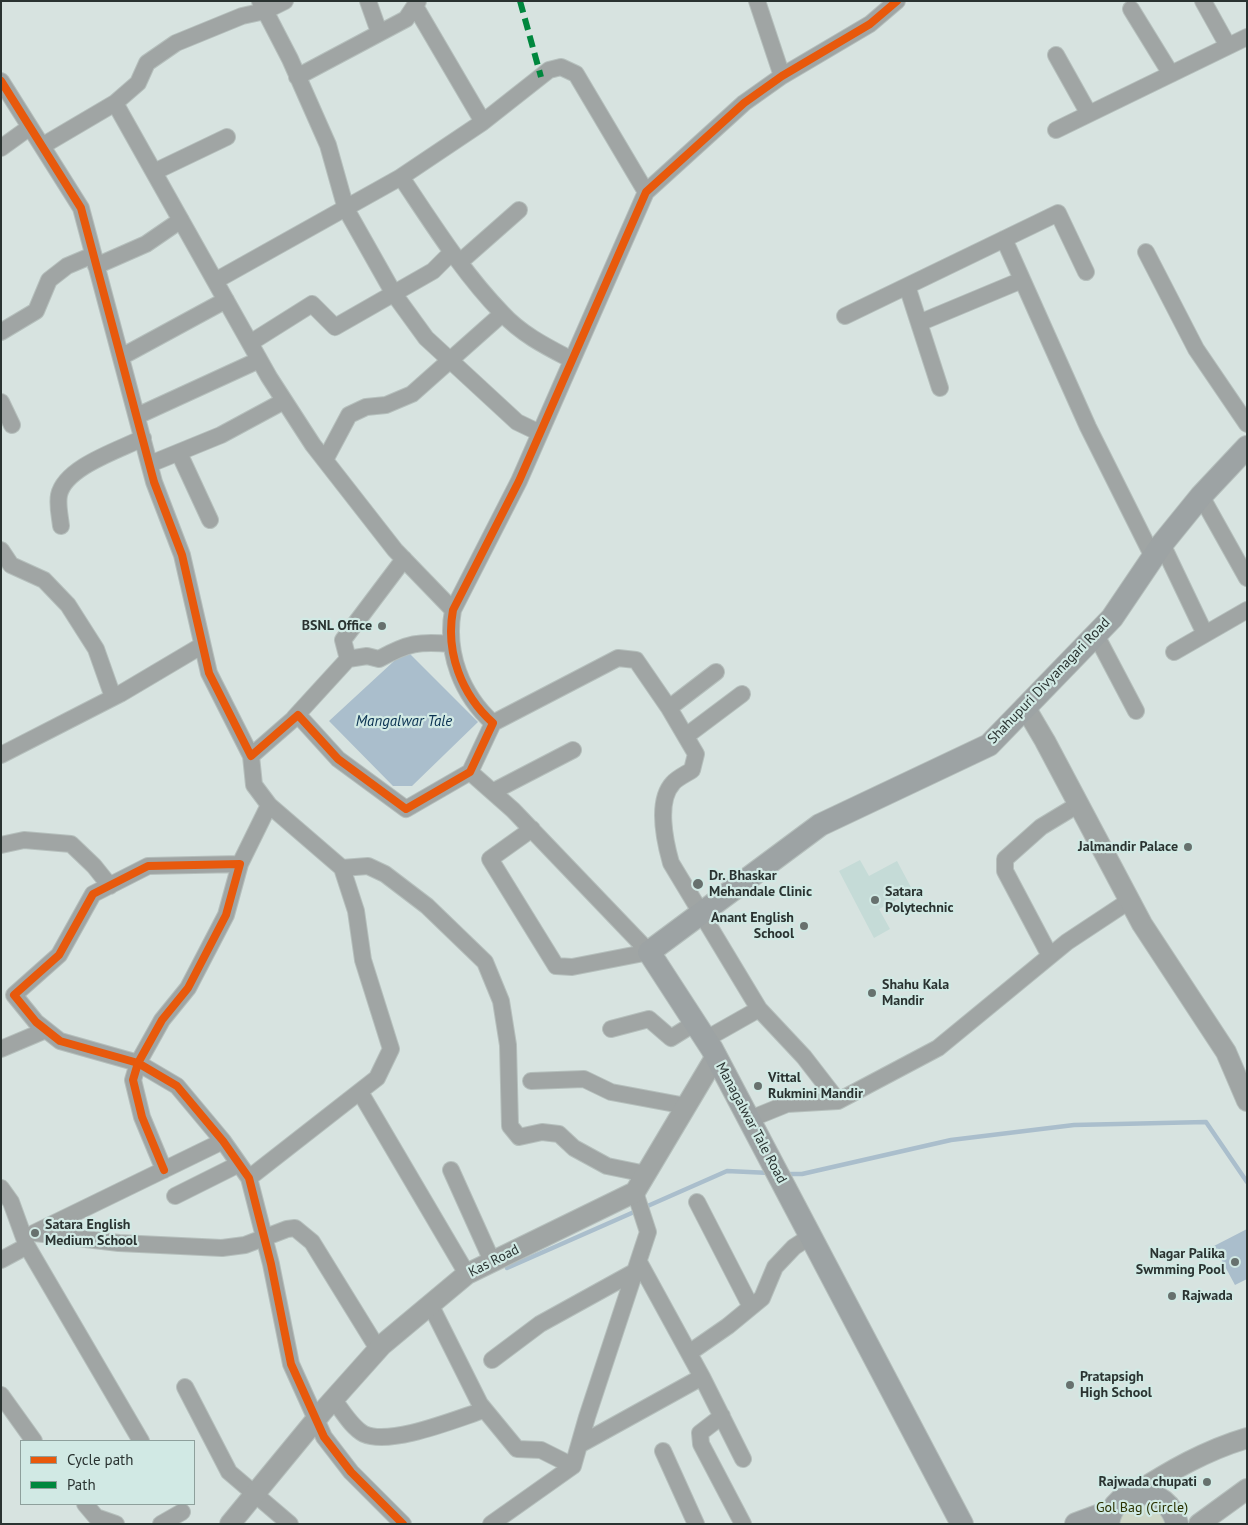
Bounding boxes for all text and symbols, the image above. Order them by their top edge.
street label: Shahupuri Divyanagari Road [984,614,1114,748]
place label: BSNL Office [302,618,372,634]
marker: BSNL Office [376,620,388,632]
water label: Mangalwar Tale [356,713,452,731]
place label: Jalmandir Palace [1078,839,1178,855]
marker: Jalmandir Palace [1182,841,1194,853]
place label: Dr. Bhaskar Mehandale Clinic [709,868,812,900]
marker: Dr. Bhaskar Mehandale Clinic [691,877,705,891]
place label: Satara Polytechnic [885,884,954,916]
marker: Satara Polytechnic [869,894,881,906]
place label: Anant English School [711,910,794,942]
marker: Anant English School [798,920,810,932]
place label: Shahu Kala Mandir [882,977,949,1010]
marker: Shahu Kala Mandir [866,987,878,999]
street label: Managalwar Tale Road [712,1060,790,1186]
place label: Vittal Rukmini Mandir [768,1070,863,1102]
marker: Vittal Rukmini Mandir [752,1080,764,1092]
place label: Satara English Medium School [45,1217,137,1250]
marker: Satara English Medium School [29,1227,41,1239]
street label: Kas Road [466,1241,522,1281]
place label: Nagar Palika Swmming Pool [1136,1246,1225,1278]
marker: Nagar Palika Swmming Pool [1229,1256,1241,1268]
place label: Rajwada [1182,1288,1233,1304]
marker: Rajwada [1166,1290,1178,1302]
place label: Pratapsigh High School [1080,1369,1152,1401]
marker: Pratapsigh High School [1064,1379,1076,1391]
legend [20,1440,195,1505]
text: Cycle path [67,1450,133,1469]
place label: Rajwada chupati [1098,1474,1197,1490]
text: Path [67,1475,96,1494]
marker: Rajwada chupati [1201,1476,1213,1488]
park label: Gol Bag (Circle) [1096,1500,1188,1516]

